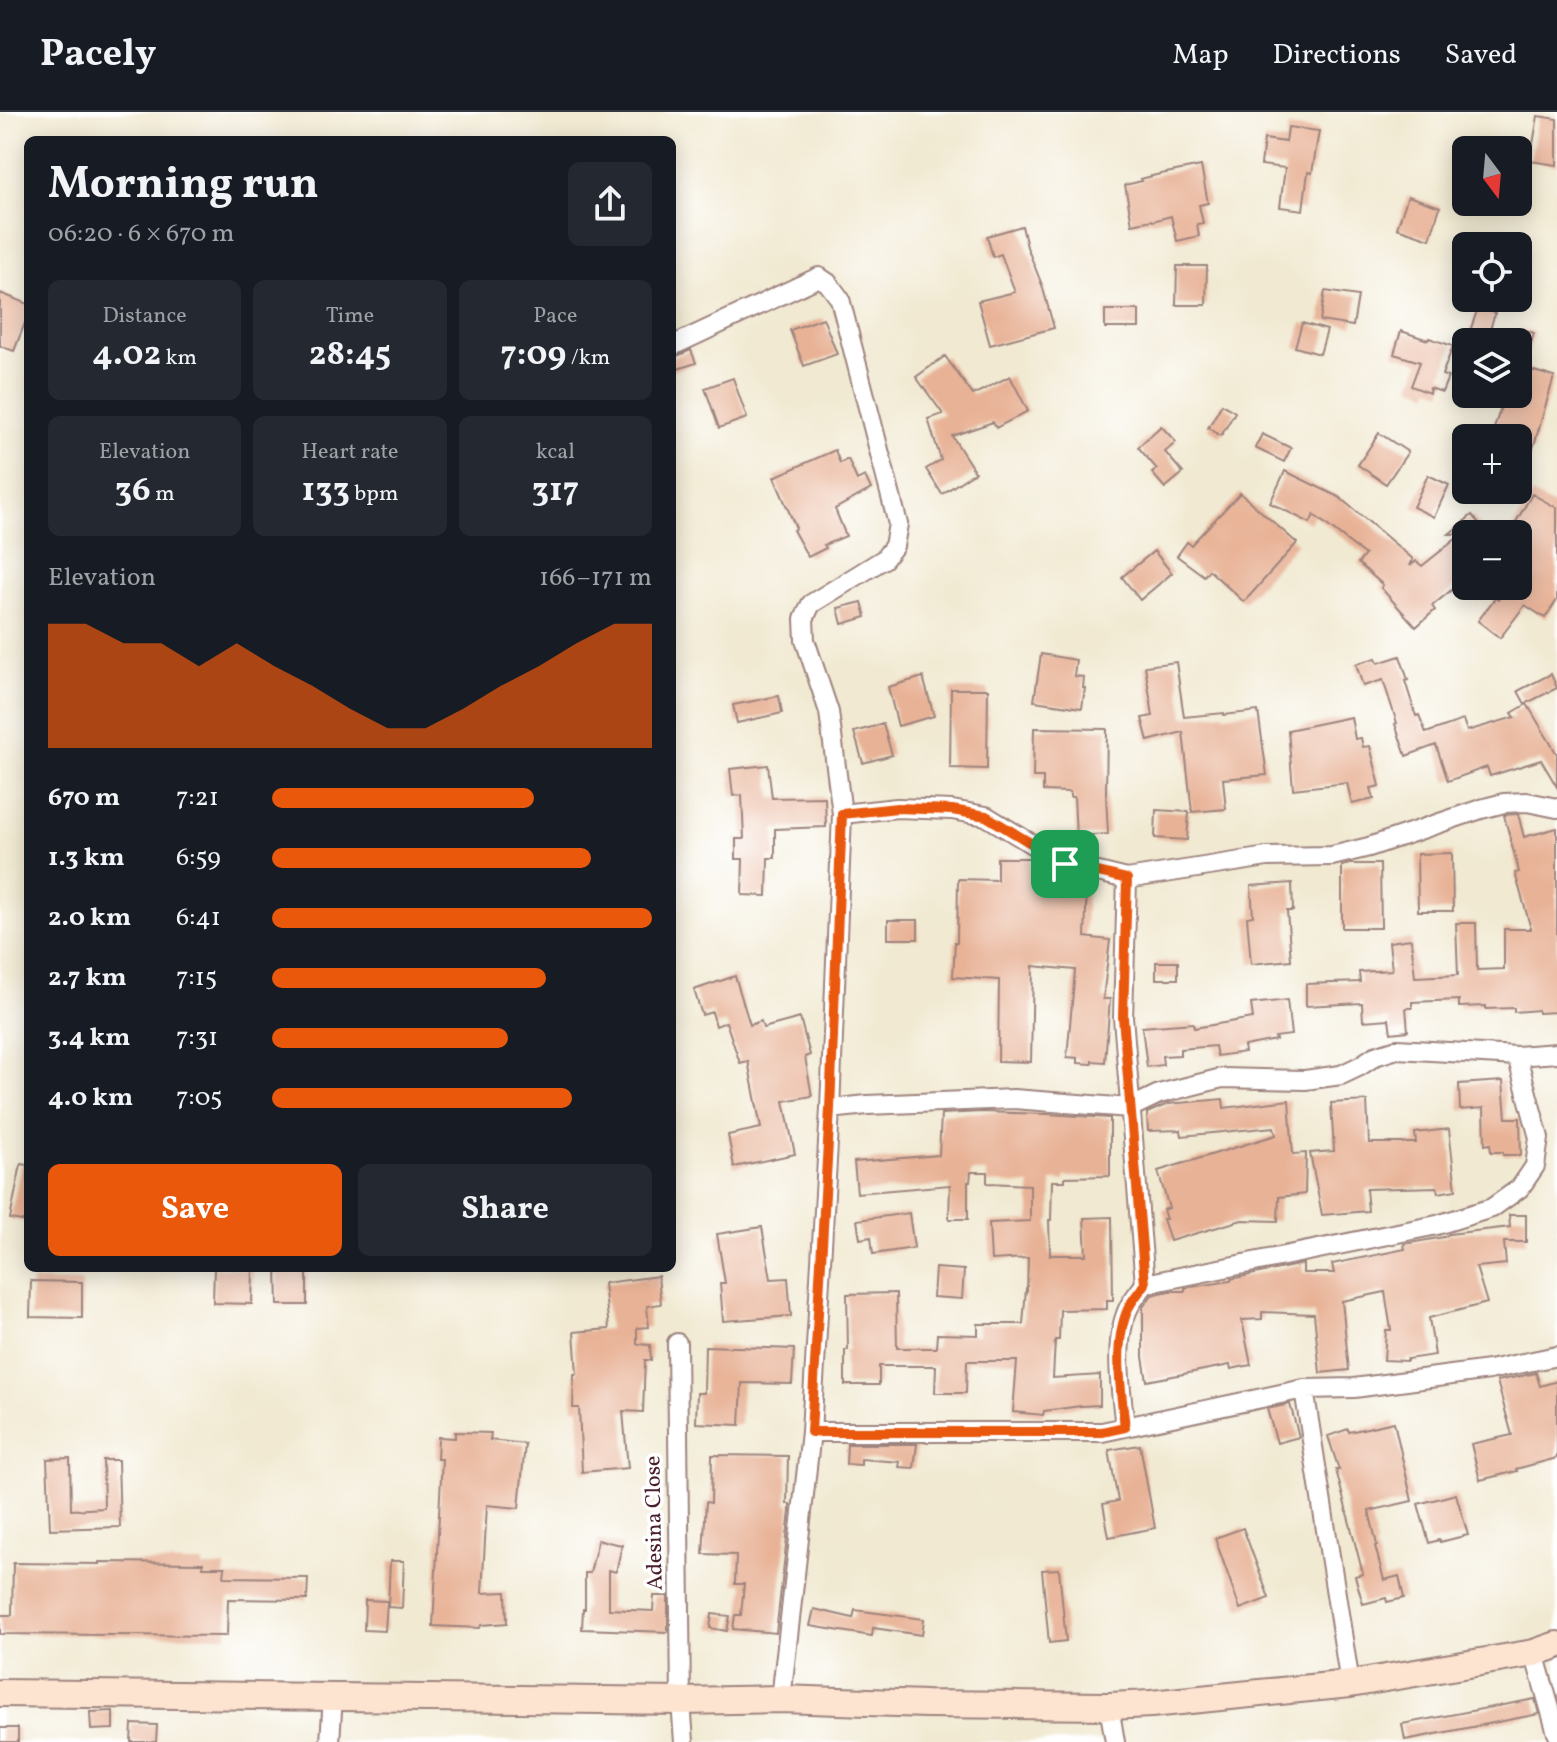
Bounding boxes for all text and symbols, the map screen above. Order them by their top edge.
text: Pacely [40,29,156,82]
text: Map [1173,36,1229,75]
text: Directions [1273,36,1401,75]
text: Saved [1445,36,1517,75]
north arrow [1452,136,1532,216]
map controls [1452,136,1532,600]
text: Morning run [48,155,319,216]
button: share [568,162,652,246]
text: 06:20 · 6 × 670 m [48,216,235,252]
button: locate [1452,232,1532,312]
text: Distance [103,301,187,332]
text: Time [326,301,374,332]
text: Pace [533,301,577,332]
button: layers [1452,328,1532,408]
text: 4.02 [92,332,161,379]
text: 28:45 [309,332,391,379]
text: 7:09 [500,332,566,379]
text: km [161,343,197,374]
text: /km [566,343,610,374]
button: + [1452,424,1532,504]
text: Elevation [99,437,190,468]
text: Heart rate [301,437,399,468]
text: kcal [536,437,575,468]
text: 36 [115,468,151,515]
text: 133 [302,468,350,515]
text: 317 [532,468,579,515]
text: m [151,479,175,510]
text: bpm [350,479,398,510]
button: − [1452,520,1532,600]
text: Elevation [48,560,156,596]
text: 166–171 m [539,560,652,596]
text: 670 m [48,780,120,816]
text: 7:21 [176,780,219,816]
pin [1031,830,1099,898]
text: 1.3 km [48,840,125,876]
text: 6:59 [176,840,221,876]
icon: arrive [1043,842,1087,886]
text: 2.0 km [48,900,131,936]
text: 6:41 [176,900,221,936]
text: 2.7 km [48,960,127,996]
text: 7:15 [176,960,217,996]
text: 3.4 km [48,1020,131,1056]
text: 7:31 [176,1020,218,1056]
text: 4.0 km [48,1080,133,1116]
text: 7:05 [176,1080,223,1116]
button: Save [48,1164,342,1256]
button: Share [358,1164,652,1256]
street label: Adesina Close [638,1455,672,1591]

